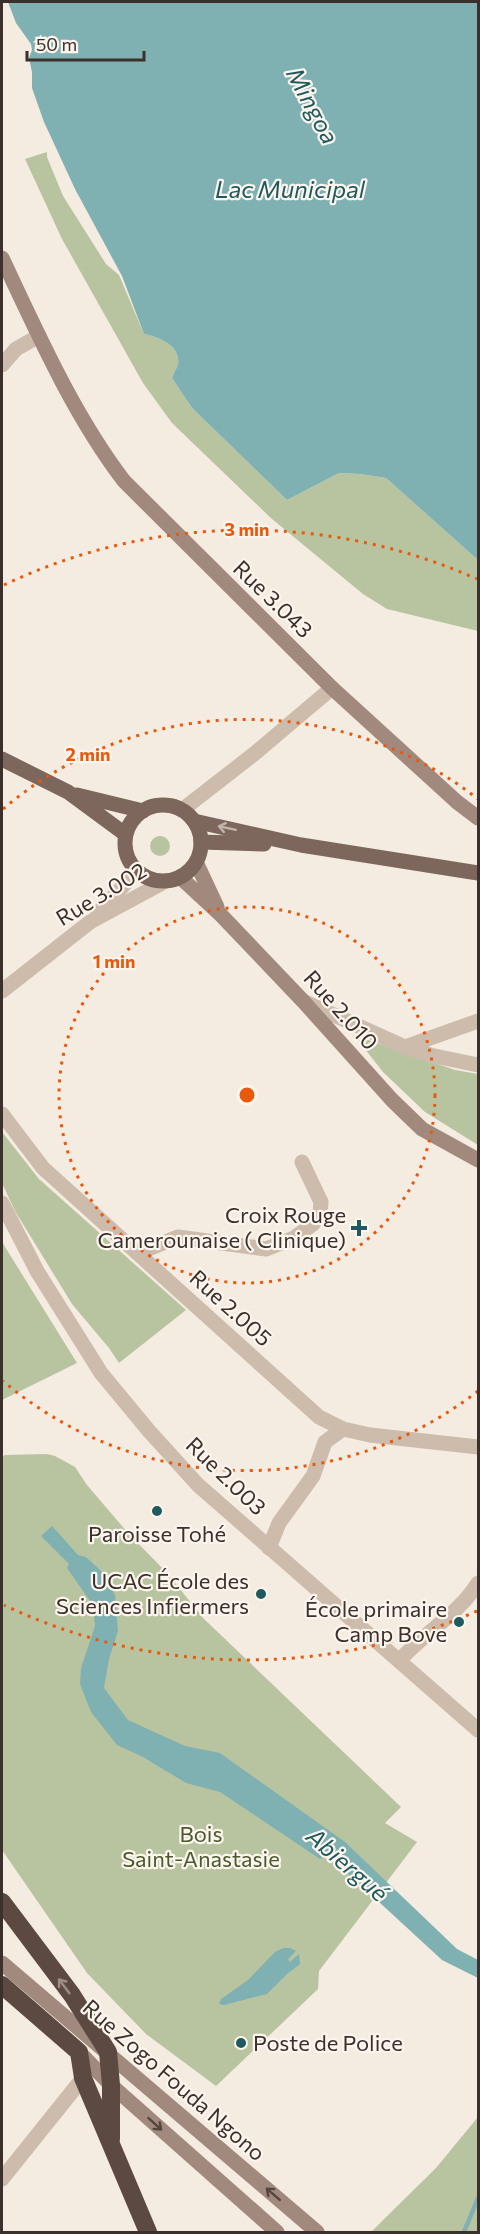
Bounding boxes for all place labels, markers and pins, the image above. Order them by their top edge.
centre of rings [237,1085,257,1105]
place label: Croix Rouge Camerounaise ( Clinique) [97,1201,346,1253]
marker: Croix Rouge Camerounaise ( Clinique) [350,1219,368,1237]
marker: Paroisse Tohé [150,1504,164,1518]
place label: Paroisse Tohé [88,1520,226,1547]
place label: UCAC École des Sciences Infiermers [56,1567,249,1619]
marker: UCAC École des Sciences Infiermers [254,1587,268,1601]
place label: École primaire Camp Bove [305,1595,447,1647]
marker: École primaire Camp Bove [452,1615,466,1629]
place label: Poste de Police [253,2029,403,2056]
marker: Poste de Police [234,2036,248,2050]

